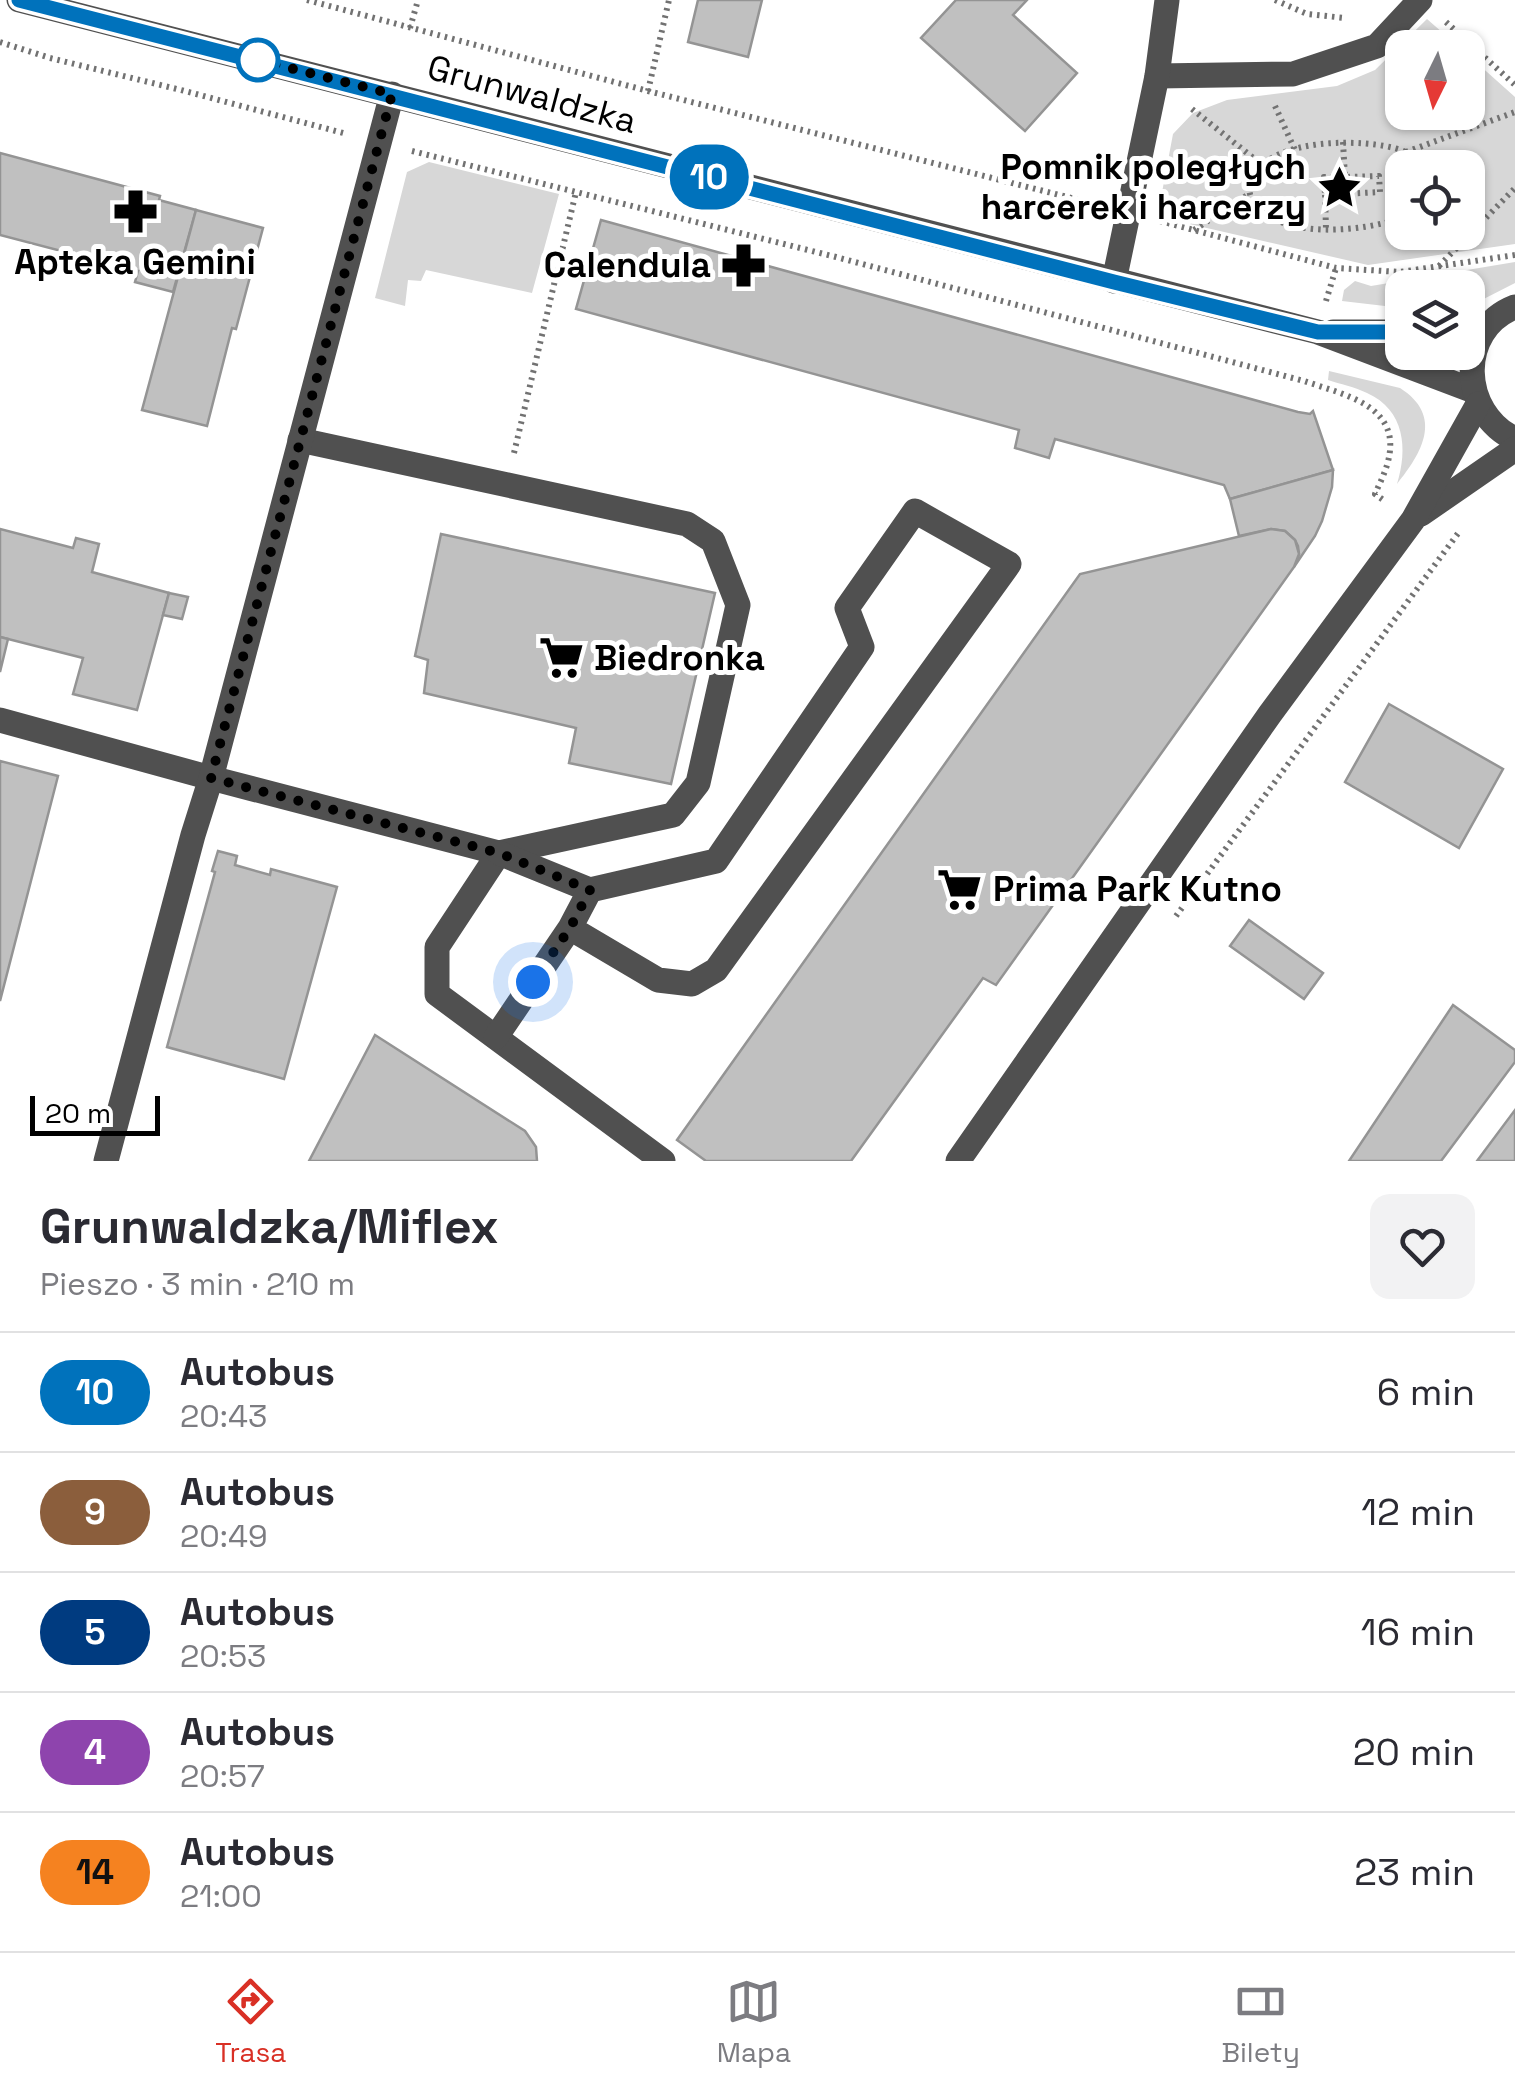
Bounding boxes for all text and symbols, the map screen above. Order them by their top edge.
north arrow [1385,30,1485,130]
map controls [1385,30,1485,370]
unlabelled marker [237,39,279,81]
street label: Grunwaldzka [423,45,641,143]
line badge: 10 [664,144,754,210]
place label: Pomnik poległych harcerek i harcerzy [981,145,1306,229]
button: locate [1385,150,1485,250]
text: 10 [690,155,728,199]
place icon: Pomnik poległych harcerek i harcerzy [1315,163,1363,211]
pharmacy icon: Apteka Gemini [111,188,159,236]
place label: Apteka Gemini [14,240,256,284]
pharmacy icon: Calendula [720,241,768,289]
place label: Calendula [544,243,711,287]
button: layers [1385,270,1485,370]
supermarket icon: Biedronka [537,634,585,682]
place label: Biedronka [594,636,765,680]
supermarket icon: Prima Park Kutno [936,865,984,913]
place label: Prima Park Kutno [993,867,1282,911]
your location [508,957,558,1007]
scale bar [30,1091,160,1136]
text: 20 m [45,1095,111,1131]
button: heart [1370,1194,1475,1299]
text: Grunwaldzka/Miflex [40,1196,499,1257]
text: Pieszo · 3 min · 210 m [40,1264,355,1304]
text: Autobus [180,1348,335,1396]
text: 6 min [1377,1368,1475,1416]
text: 10 [76,1370,114,1414]
text: 20:43 [180,1396,267,1436]
text: Autobus [180,1468,335,1516]
text: 12 min [1361,1488,1475,1536]
text: 9 [84,1490,106,1534]
text: 20:49 [180,1516,268,1556]
text: Autobus [180,1588,335,1636]
text: 16 min [1361,1608,1475,1656]
text: 5 [84,1610,106,1654]
text: 20:53 [180,1636,266,1676]
text: Autobus [180,1708,335,1756]
text: 20 min [1353,1728,1475,1776]
text: 4 [84,1730,106,1774]
text: 20:57 [180,1756,265,1796]
text: Autobus [180,1828,335,1876]
text: 23 min [1354,1848,1475,1896]
text: 14 [76,1850,114,1894]
text: 21:00 [180,1876,262,1916]
tab: Trasa [215,1974,286,2070]
tab: Mapa [717,1974,791,2070]
tab: Bilety [1222,1974,1300,2070]

